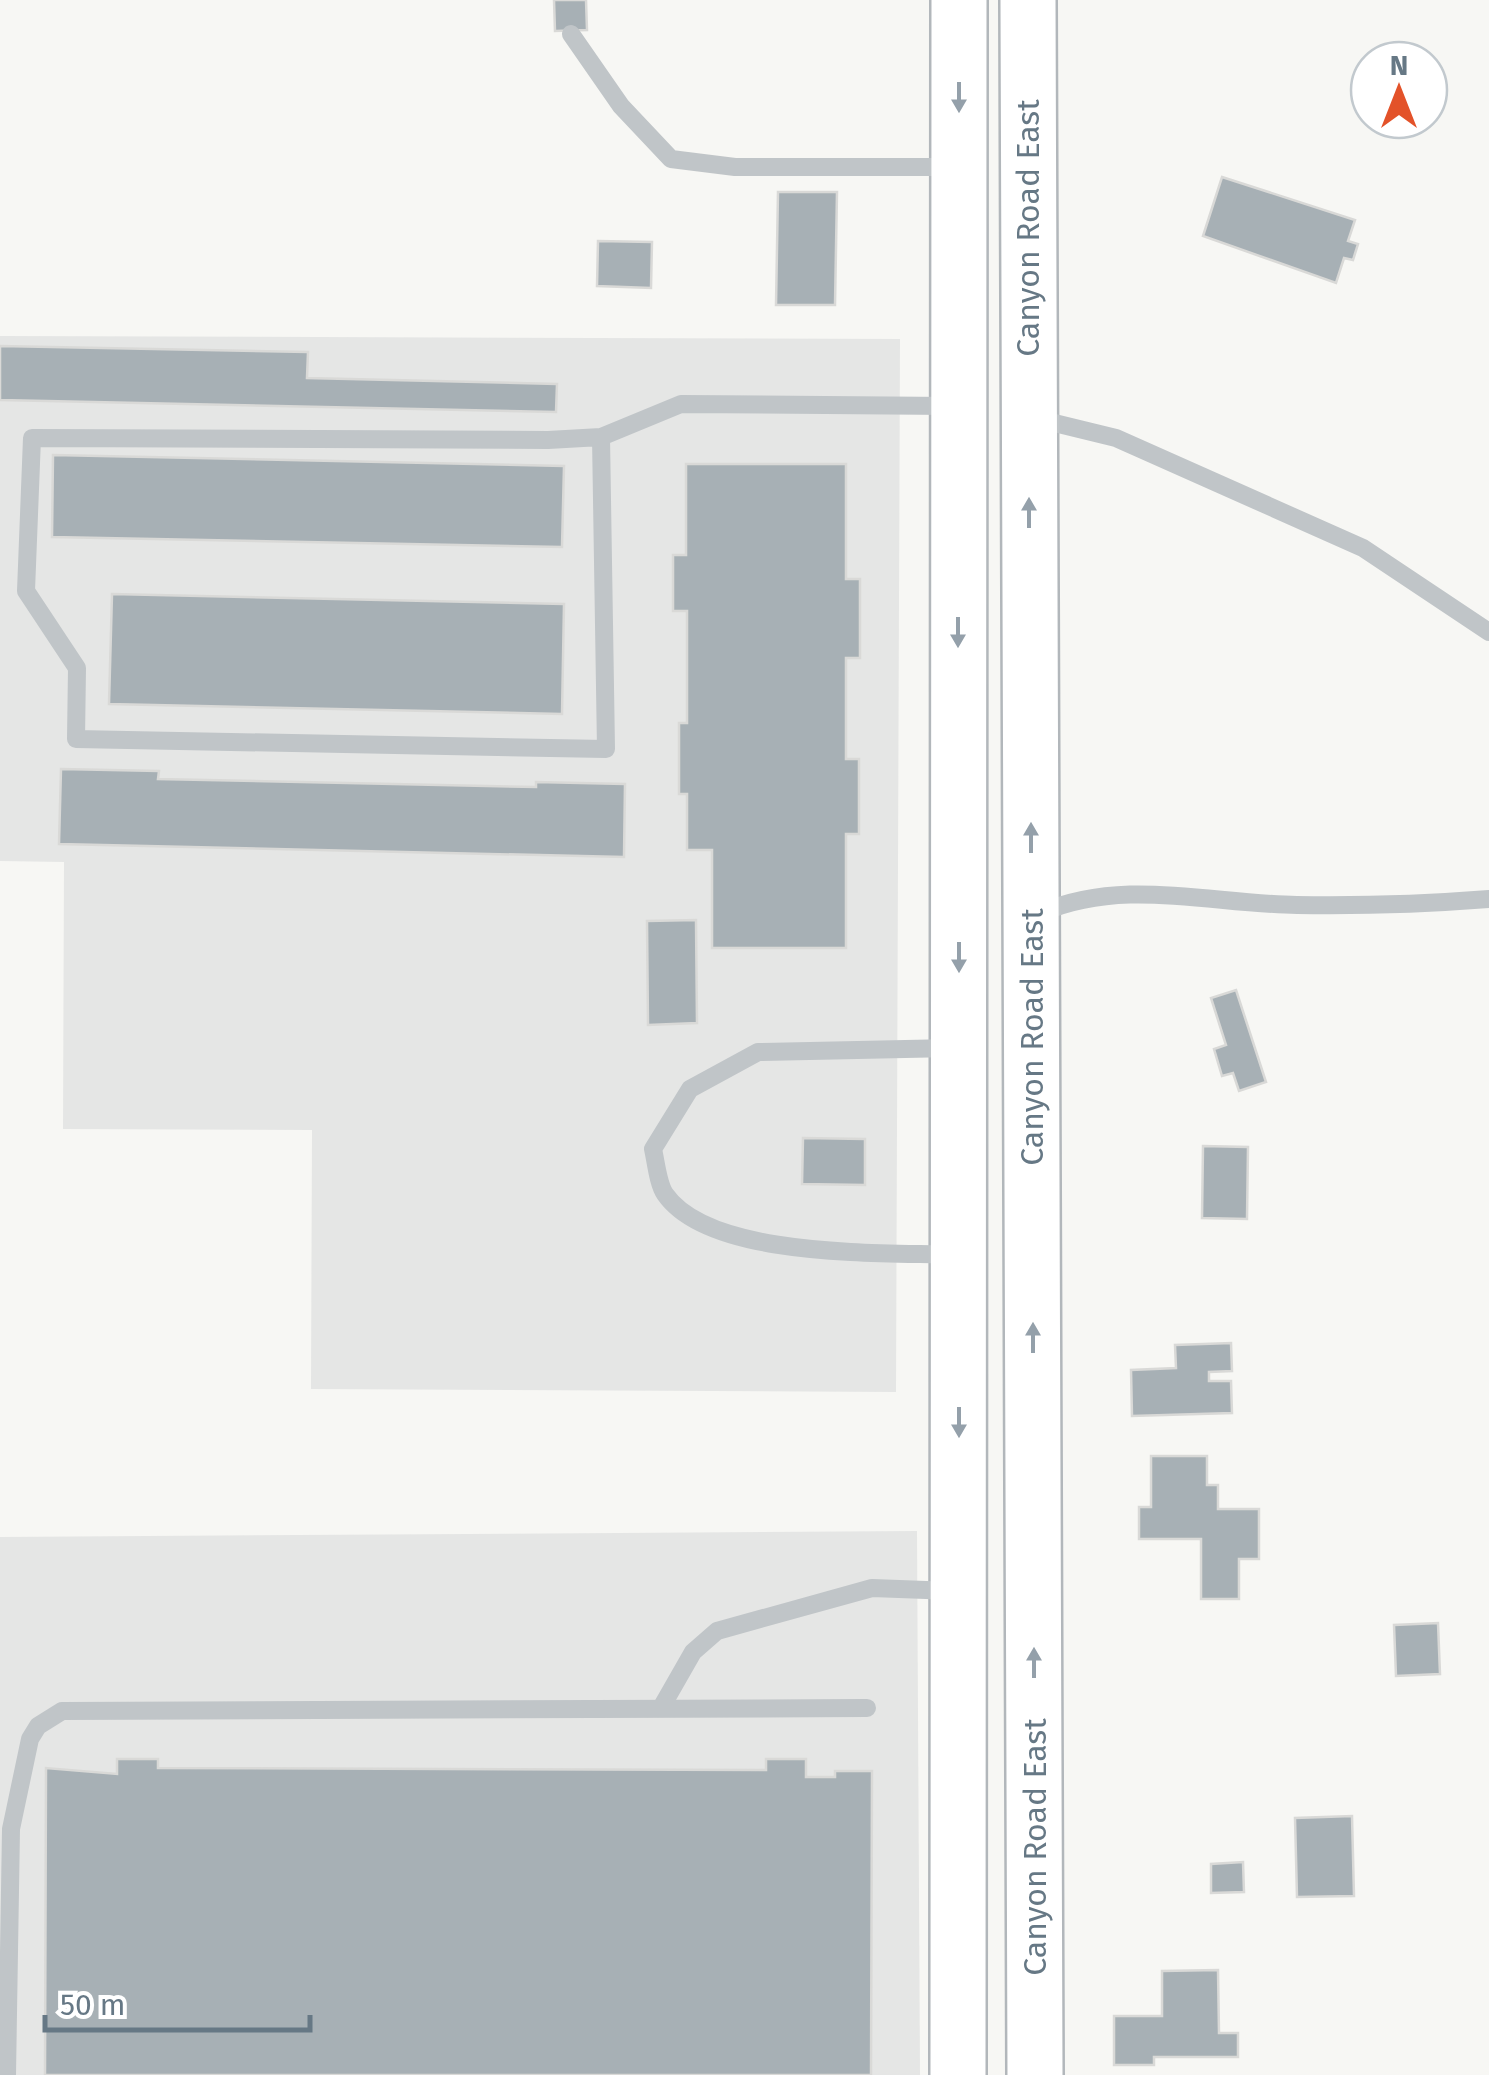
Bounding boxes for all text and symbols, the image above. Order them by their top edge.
north arrow [1349,40,1449,140]
text: N [1390,49,1408,82]
one-way arrow [951,82,967,114]
street label: Canyon Road East [1009,99,1047,357]
one-way arrow [1021,496,1037,528]
one-way arrow [950,617,966,649]
one-way arrow [1023,821,1039,853]
street label: Canyon Road East [1013,908,1051,1166]
one-way arrow [951,942,967,974]
one-way arrow [1025,1321,1041,1353]
one-way arrow [951,1407,967,1439]
one-way arrow [1026,1646,1042,1678]
street label: Canyon Road East [1016,1718,1054,1976]
scale bar [45,1970,310,2032]
text: 50 m [60,1987,125,2023]

